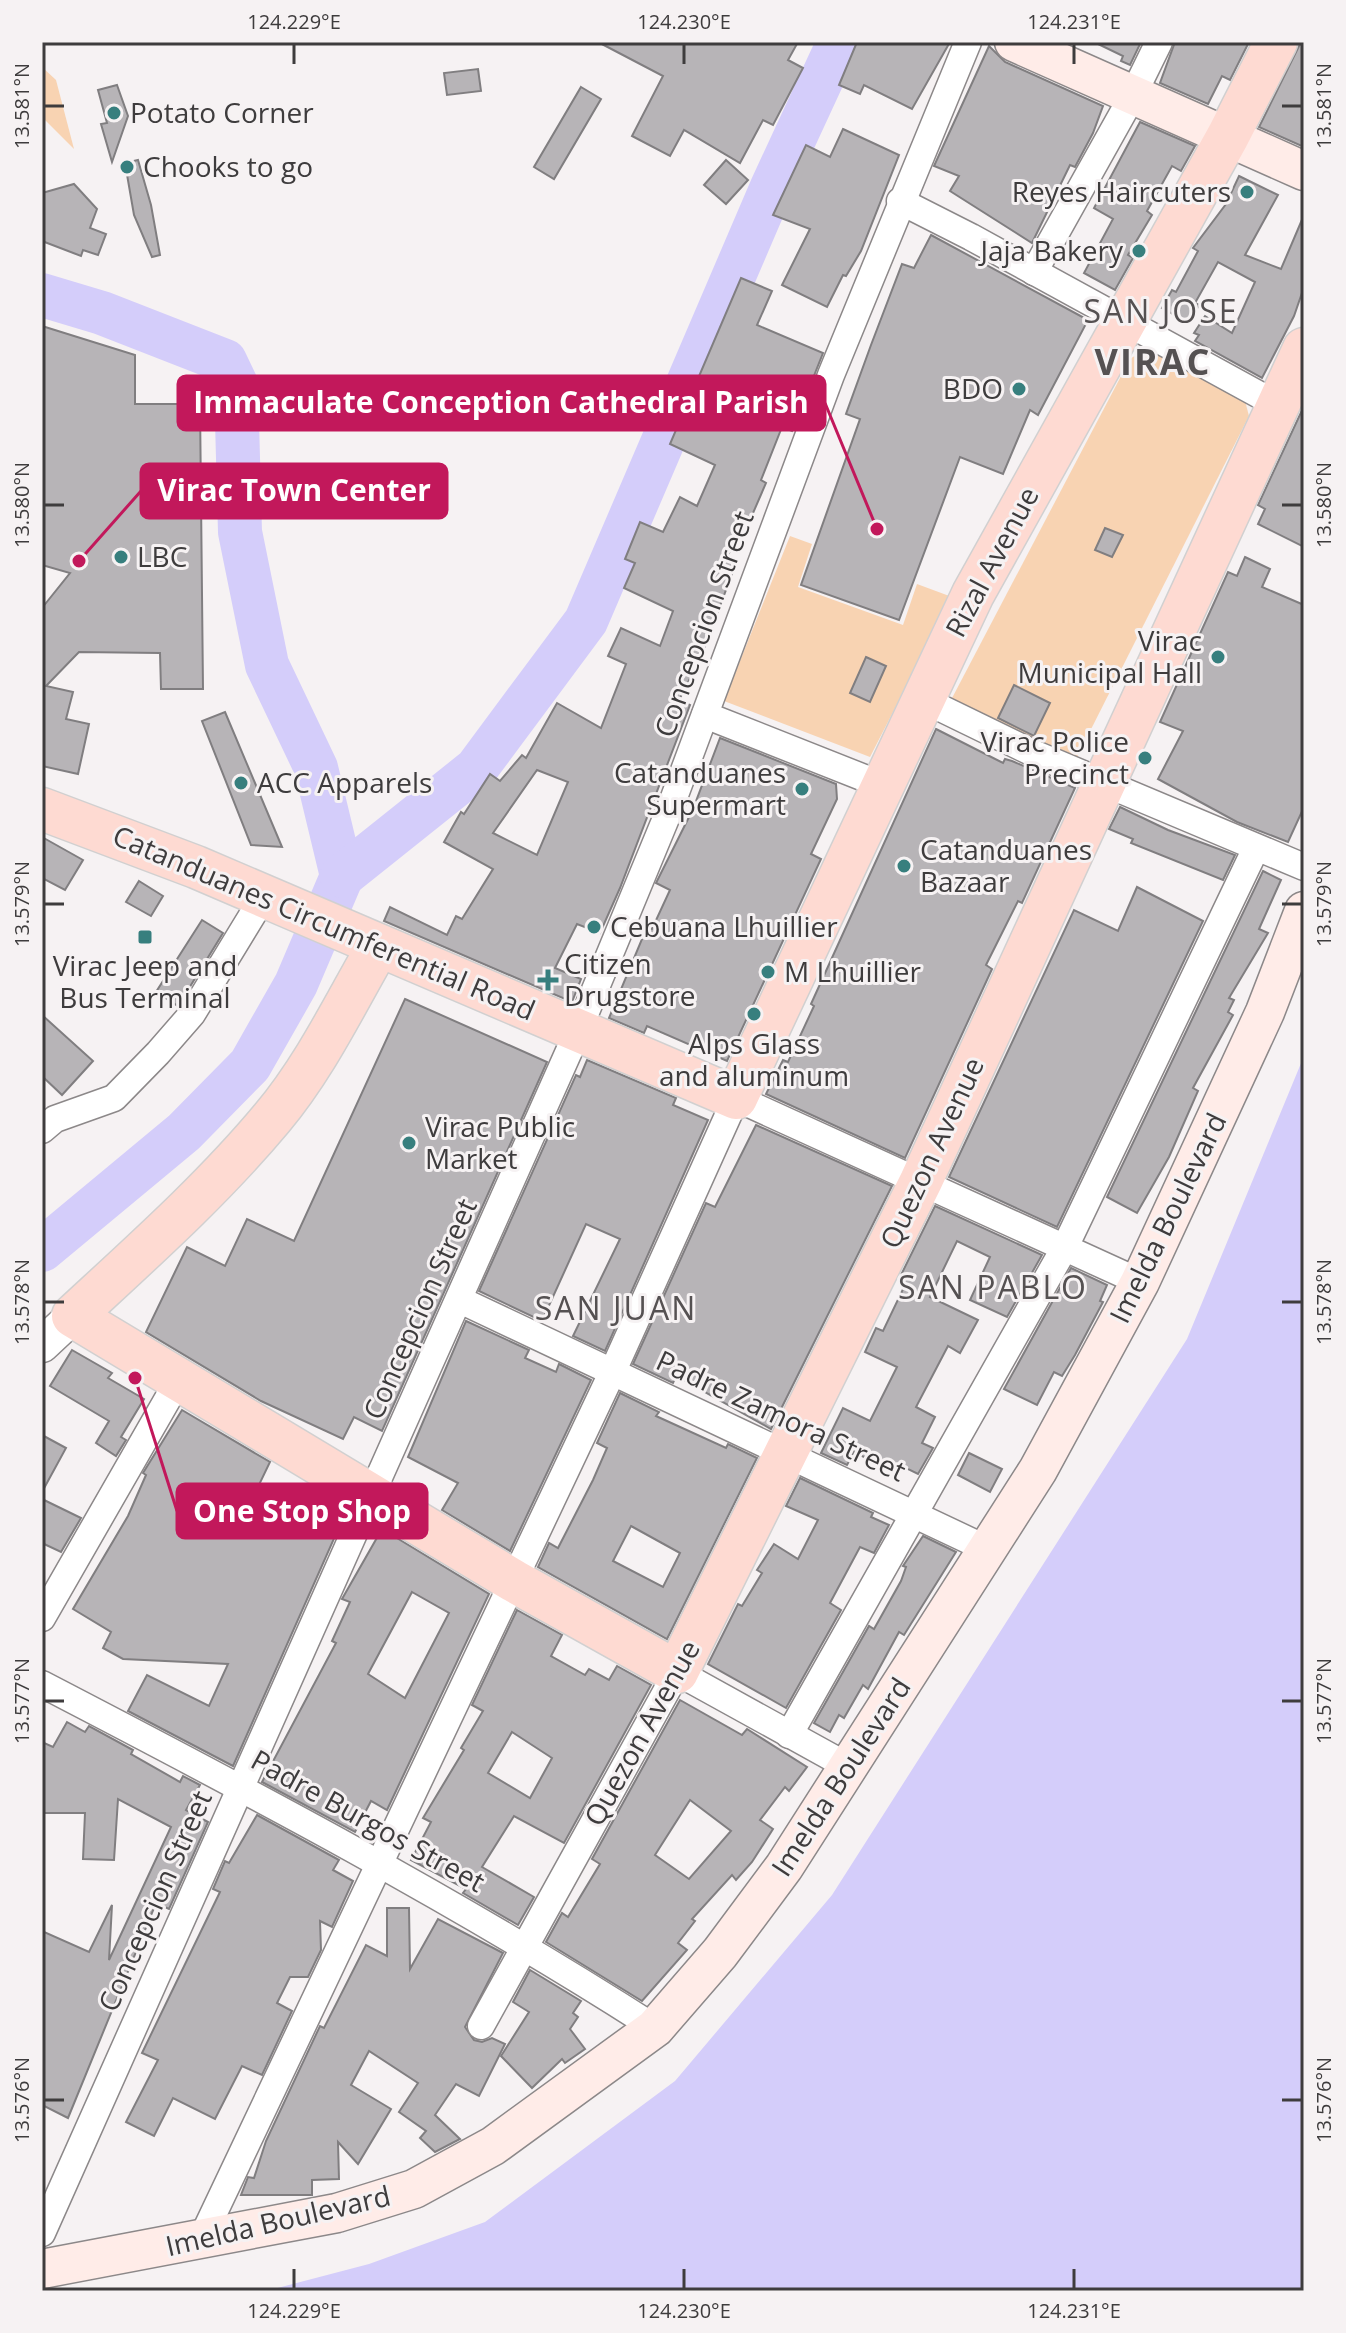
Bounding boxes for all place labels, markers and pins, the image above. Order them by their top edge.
place label: Potato Corner [130,93,314,131]
marker: Potato Corner [105,104,123,122]
place label: Chooks to go [143,147,313,185]
marker: Chooks to go [118,158,136,176]
place label: Reyes Haircuters [1012,172,1231,210]
marker: Reyes Haircuters [1238,183,1256,201]
place label: Jaja Bakery [977,231,1124,269]
marker: Jaja Bakery [1130,242,1148,260]
place label: BDO [943,369,1003,407]
callout: Immaculate Conception Cathedral Parish [178,376,825,430]
marker: BDO [1010,380,1028,398]
callout: Virac Town Center [141,464,447,518]
place label: LBC [137,537,187,575]
marker: LBC [112,548,130,566]
place label: Virac Municipal Hall [1018,621,1202,691]
marker: Virac Municipal Hall [1209,648,1227,666]
place label: Virac Police Precinct [981,722,1129,792]
marker: Virac Police Precinct [1136,749,1154,767]
place label: Catanduanes Supermart [614,753,786,823]
place label: ACC Apparels [257,763,432,801]
marker: ACC Apparels [232,774,250,792]
marker: Catanduanes Supermart [793,780,811,798]
place label: Catanduanes Bazaar [920,830,1092,900]
marker: Catanduanes Bazaar [895,857,913,875]
place label: Cebuana Lhuillier [610,907,838,945]
marker: Cebuana Lhuillier [585,918,603,936]
marker: Virac Jeep and Bus Terminal [136,928,154,946]
place label: Citizen Drugstore [564,944,695,1014]
place label: Virac Jeep and Bus Terminal [53,946,237,1016]
place label: M Lhuillier [784,952,921,990]
marker: M Lhuillier [759,963,777,981]
marker: Citizen Drugstore [539,971,557,989]
marker: Alps Glass and aluminum [745,1005,763,1023]
place label: Alps Glass and aluminum [659,1024,849,1094]
place label: Virac Public Market [425,1107,575,1177]
marker: Virac Public Market [400,1134,418,1152]
callout: One Stop Shop [177,1484,427,1538]

